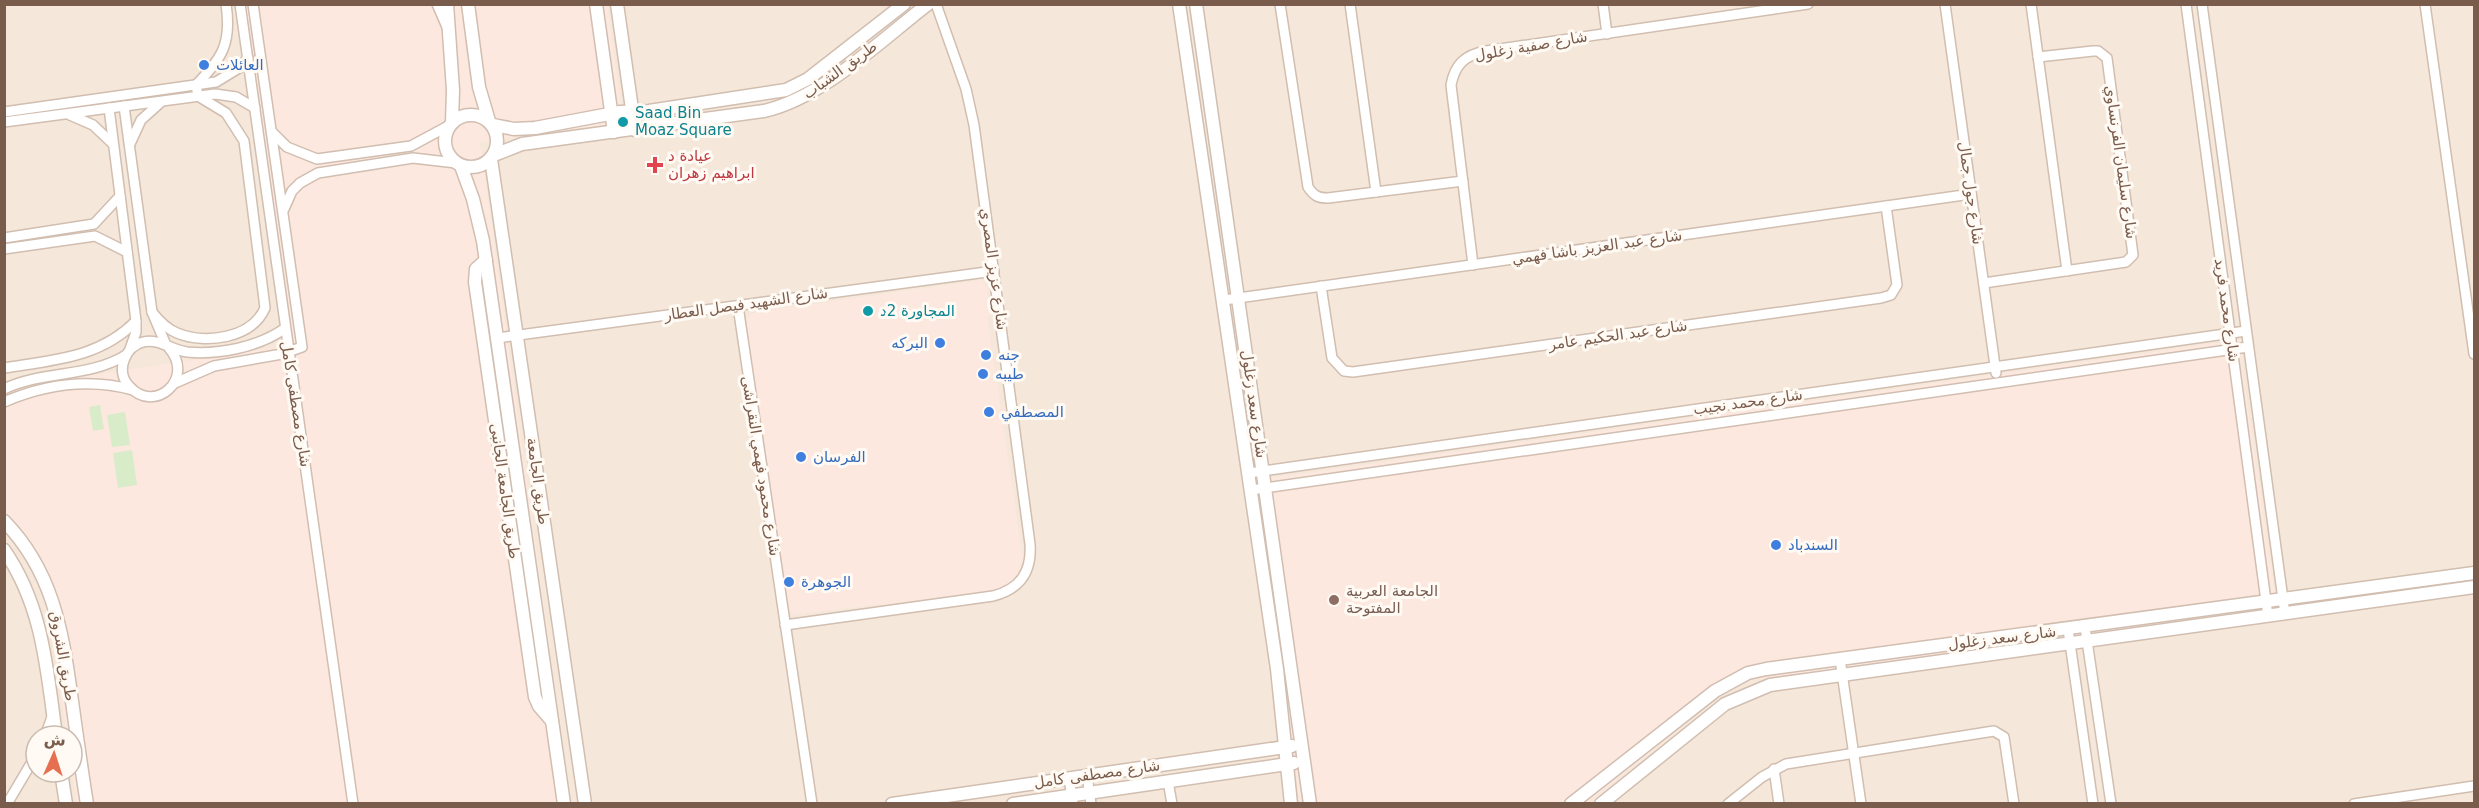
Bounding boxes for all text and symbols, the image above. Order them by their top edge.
street label: شارع صفية زغلول [1473,27,1589,65]
street label: طريق الشباب [800,37,880,103]
place label: العائلات [216,56,264,74]
marker: العائلات [197,58,211,72]
street label: شارع سليمان الفرنساوي [2100,84,2141,240]
place label: Saad Bin Moaz Square [635,104,732,139]
marker: Saad Bin Moaz Square [616,115,630,129]
street label: شارع جول جمال [1955,140,1987,246]
place label: عيادة د ابراهيم زهران [668,147,755,182]
marker: عيادة د ابراهيم زهران [646,156,664,174]
street label: شارع عزيز المصري [976,207,1011,331]
street label: شارع عبد العزيز باشا فهمي [1511,226,1683,269]
street label: شارع محمد فريد [2211,257,2243,363]
street label: شارع الشهيد فيصل العطار [662,284,829,325]
place label: المجاورة 2د [880,302,955,320]
marker: المجاورة 2د [861,304,875,318]
street label: شارع عبد الحكيم عامر [1546,316,1689,354]
place label: البركه [891,334,928,352]
marker: البركه [933,336,947,350]
street label: شارع مصطفى كامل [277,340,315,468]
place label: جنه [998,346,1020,364]
marker: جنه [979,348,993,362]
street label: شارع سعد زغلول [1237,349,1271,459]
place label: طيبه [995,365,1024,383]
marker: طيبه [976,367,990,381]
street label: شارع محمود فهمي النقراشى [737,375,784,557]
street label: شارع محمد نجيب [1692,385,1804,419]
place label: المصطفي [1001,403,1064,422]
marker: المصطفي [982,405,996,419]
street label: طريق الجامعة الجانبى [487,422,523,560]
street label: طريق الجامعة [523,436,553,526]
place label: الفرسان [813,448,866,466]
marker: الفرسان [794,450,808,464]
place label: السندباد [1788,536,1838,554]
marker: السندباد [1769,538,1783,552]
place label: الجوهرة [801,573,851,591]
marker: الجوهرة [782,575,796,589]
place label: الجامعة العربية المفتوحة [1346,582,1438,617]
marker: الجامعة العربية المفتوحة [1327,593,1341,607]
street label: طريق الشروق [46,610,80,702]
street label: شارع سعد زغلول [1947,622,2057,654]
north arrow [24,724,84,784]
text: ش [43,729,66,750]
street label: شارع مصطفى كامل [1033,756,1161,792]

